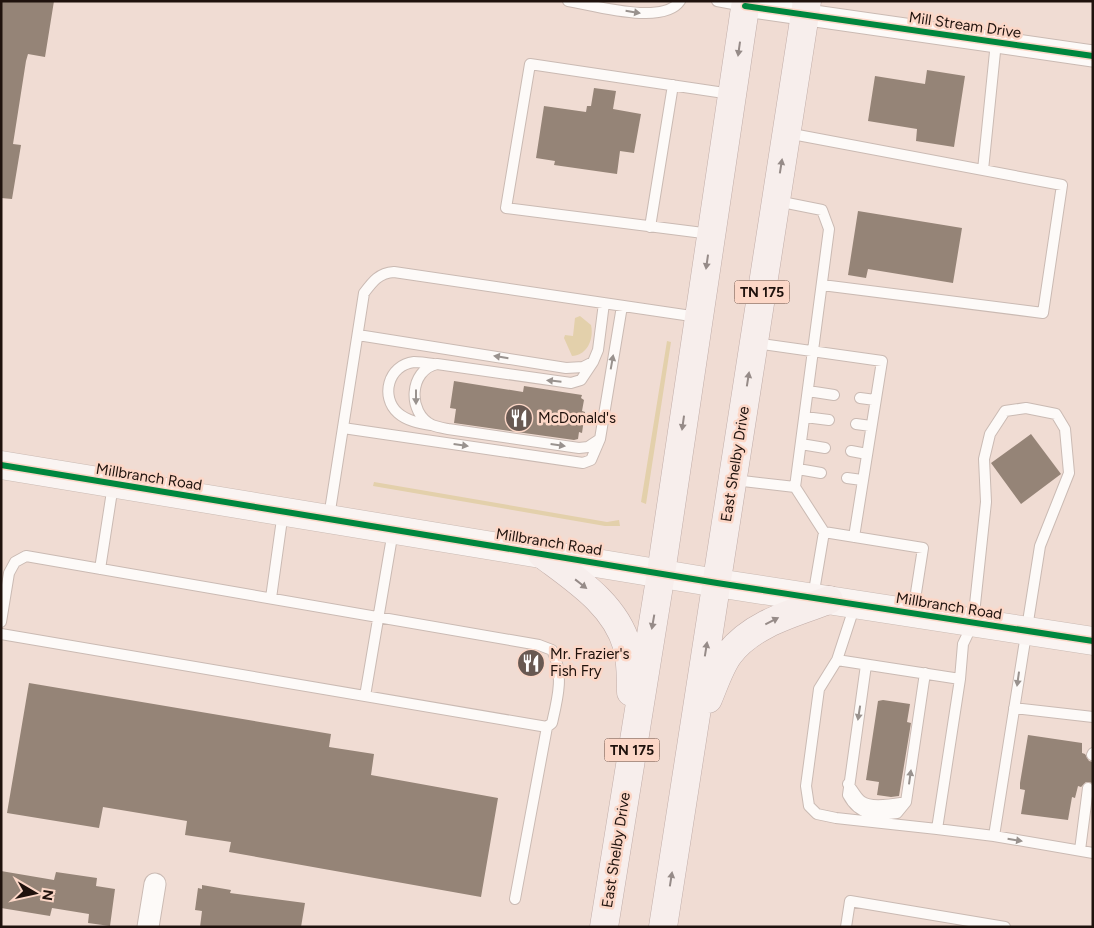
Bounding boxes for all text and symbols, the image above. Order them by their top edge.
one-way arrow [626,8,642,16]
street label: Mill Stream Drive [908,8,1022,42]
one-way arrow [734,42,742,58]
one-way arrow [778,158,786,174]
one-way arrow [703,254,711,270]
road number: TN 175 [734,280,790,304]
one-way arrow [493,353,509,361]
one-way arrow [609,354,617,370]
one-way arrow [745,370,753,386]
one-way arrow [546,377,562,385]
one-way arrow [412,389,420,405]
restaurant icon: McDonald's [504,403,534,433]
street label: East Shelby Drive [717,405,753,523]
place label: McDonald's [538,409,616,427]
one-way arrow [679,415,687,431]
one-way arrow [453,441,469,449]
one-way arrow [550,441,566,449]
street label: Millbranch Road [95,460,203,494]
street label: Millbranch Road [495,525,603,559]
one-way arrow [574,578,587,589]
street label: Millbranch Road [895,589,1003,623]
one-way arrow [649,614,657,630]
one-way arrow [765,617,780,625]
one-way arrow [703,640,711,656]
place label: Mr. Frazier's Fish Fry [550,645,629,680]
restaurant icon: Mr. Frazier's Fish Fry [516,648,546,678]
one-way arrow [1014,671,1022,687]
one-way arrow [855,705,863,721]
road number: TN 175 [604,738,660,762]
one-way arrow [906,769,914,785]
street label: East Shelby Drive [598,791,634,909]
one-way arrow [1008,836,1024,844]
north arrow [10,868,60,918]
one-way arrow [667,870,675,886]
text: N [38,888,57,902]

